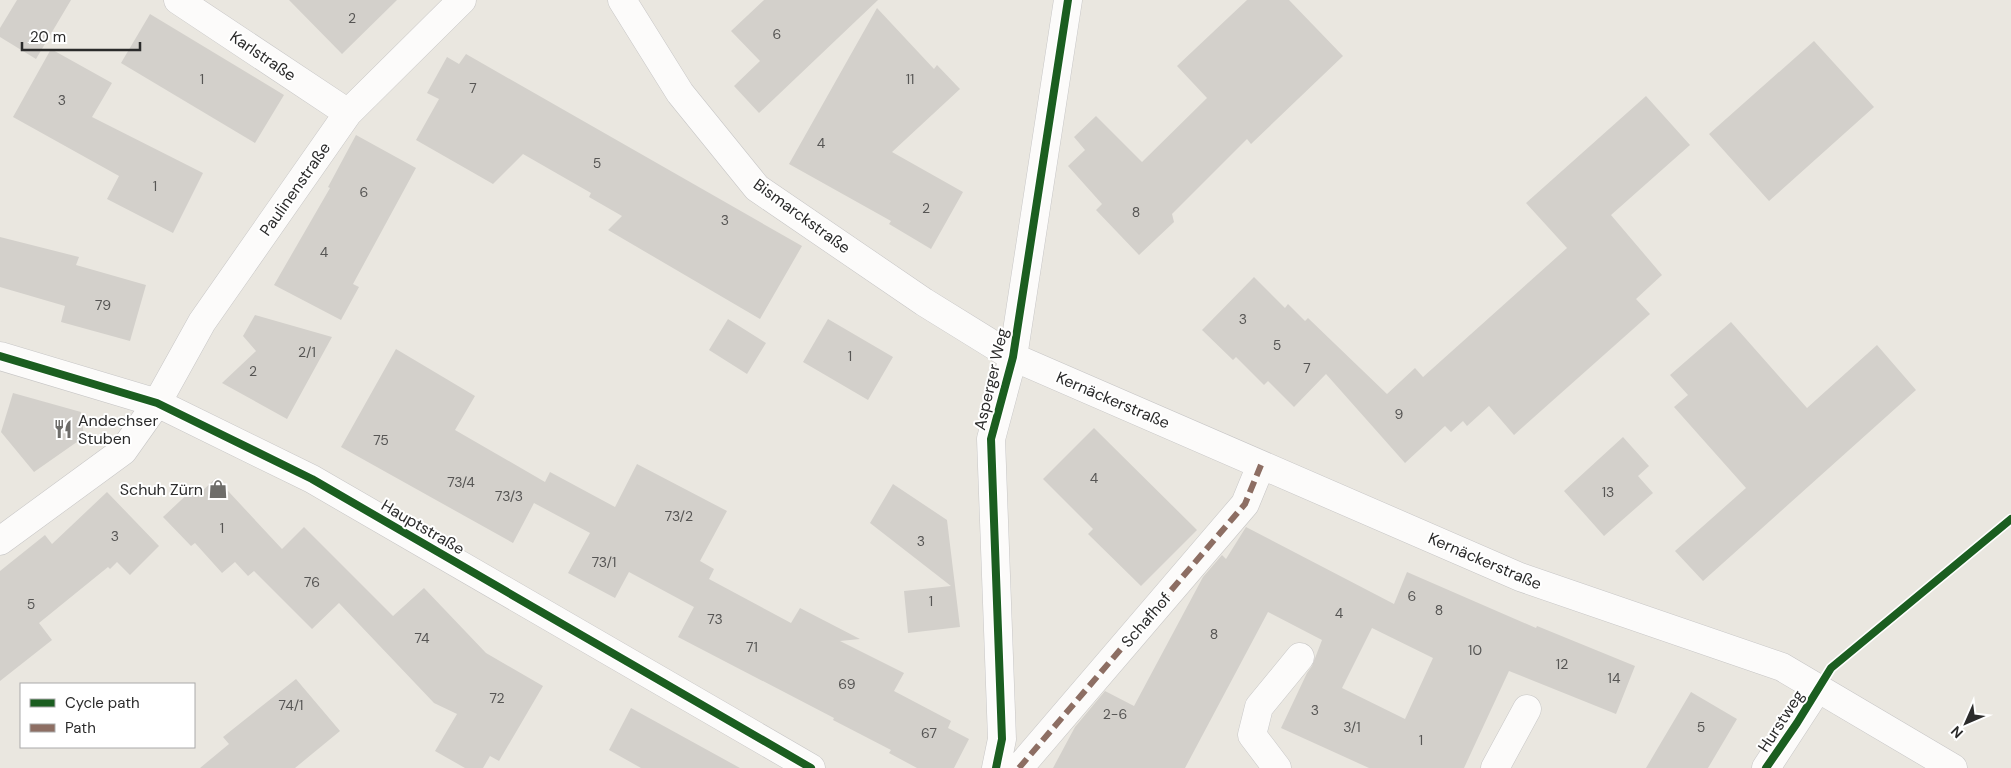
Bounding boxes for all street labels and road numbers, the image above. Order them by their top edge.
street label: Karlstraße [226,26,300,86]
street label: Paulinenstraße [255,138,335,240]
street label: Bismarckstraße [749,174,855,258]
street label: Asperger Weg [969,326,1013,432]
street label: Kernäckerstraße [1053,367,1173,433]
street label: Hauptstraße [378,495,468,559]
street label: Kernäckerstraße [1425,528,1545,594]
street label: Schafhof [1116,588,1176,652]
street label: Hurstweg [1753,686,1809,756]

